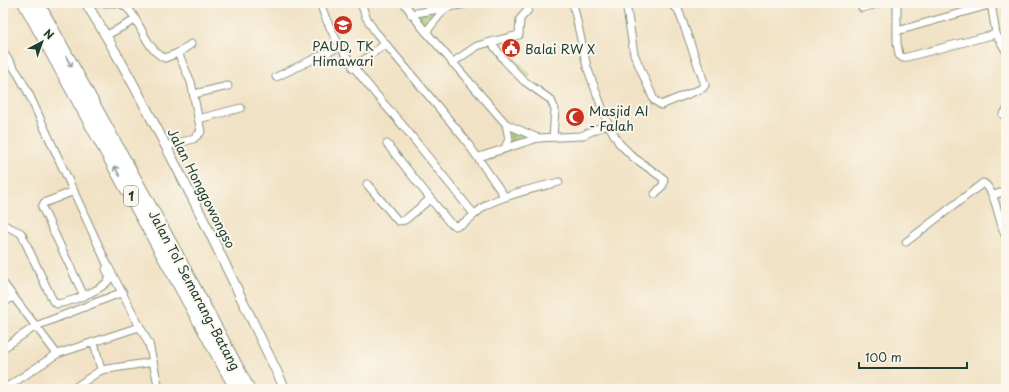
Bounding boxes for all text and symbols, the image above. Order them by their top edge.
school or university icon: PAUD, TK Himawari [332,14,354,36]
north arrow [22,22,62,62]
text: N [40,25,58,44]
place label: PAUD, TK Himawari [312,36,374,70]
public building icon: Balai RW X [500,37,522,59]
place label: Balai RW X [525,39,595,58]
one-way arrow [66,55,74,67]
place label: Masjid Al - Falah [589,101,648,135]
mosque icon: Masjid Al - Falah [564,106,586,128]
street label: Jalan Honggowongso [163,125,241,251]
one-way arrow [112,165,120,177]
road number: 1 [124,186,138,206]
street label: Jalan Tol Semarang–Batang [145,207,245,373]
scale bar [859,344,967,370]
text: 100 m [865,348,902,366]

